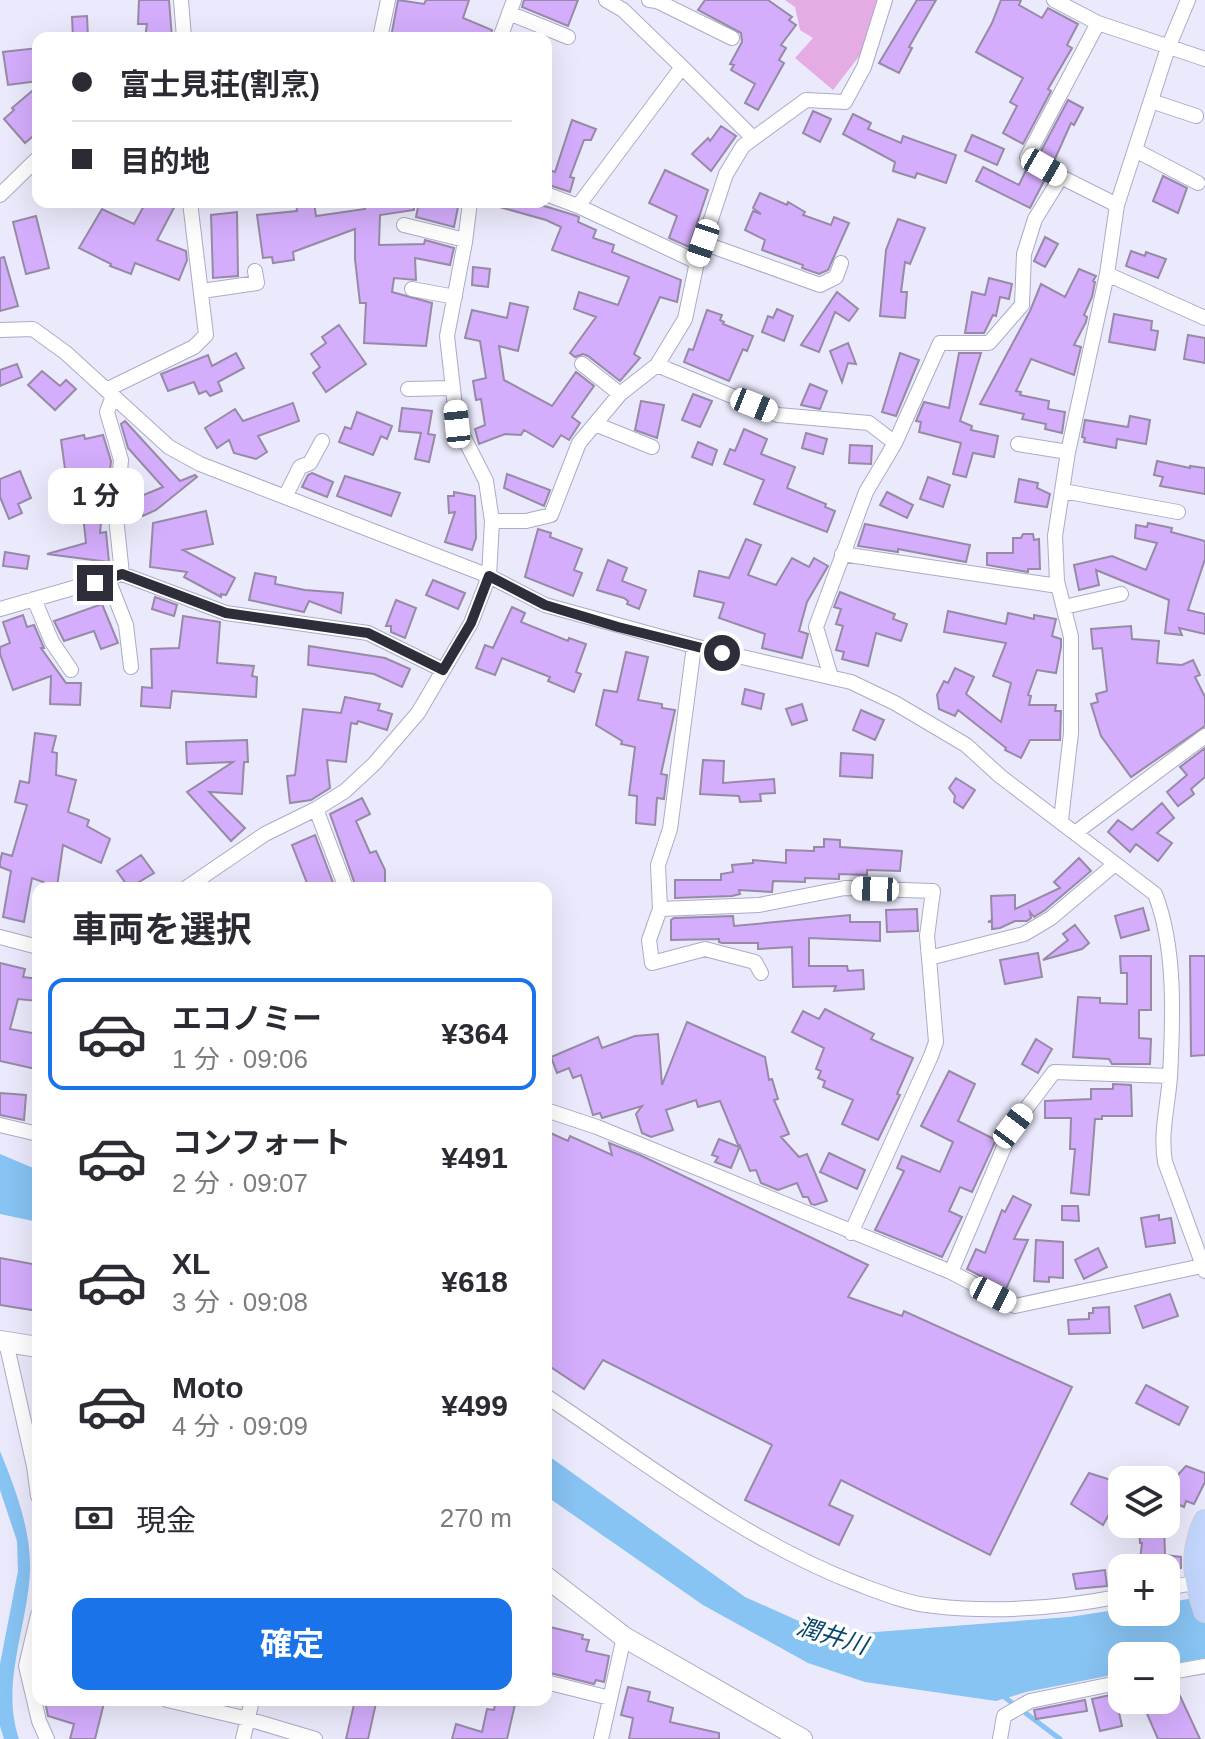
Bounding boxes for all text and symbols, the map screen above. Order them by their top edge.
text: 富士見荘(割烹) [120,68,320,101]
text: 目的地 [120,145,210,178]
car [1017,145,1071,189]
car [684,216,722,270]
car [727,385,781,425]
car [443,399,471,449]
callout: 1 分 [47,467,143,523]
text: 1 分 [72,481,120,511]
route end [77,565,113,601]
route start [704,635,740,671]
car [851,876,899,902]
text: 車両を選択 [72,909,252,950]
icon: car [76,998,148,1070]
text: エコノミー [172,1002,322,1035]
text: ¥364 [441,1017,508,1050]
text: 1 分 · 09:06 [172,1044,308,1074]
car [989,1100,1037,1152]
icon: car [76,1122,148,1194]
text: コンフォート [172,1126,351,1159]
text: ¥491 [441,1141,508,1174]
text: 2 分 · 09:07 [172,1168,308,1198]
icon: car [76,1246,148,1318]
text: XL [172,1247,210,1280]
text: ¥618 [441,1265,508,1298]
car [966,1273,1020,1317]
text: 3 分 · 09:08 [172,1287,308,1317]
icon: car [76,1370,148,1442]
text: Moto [172,1371,244,1404]
text: ¥499 [441,1389,508,1422]
text: 4 分 · 09:09 [172,1411,308,1441]
map controls [1108,1466,1180,1714]
button: layers [1108,1466,1180,1538]
icon: cash [72,1496,116,1540]
text: 270 m [440,1503,512,1533]
text: 現金 [136,1504,196,1537]
button: + [1108,1554,1180,1626]
button: 確定 [72,1598,512,1690]
water label: 潤井川 [794,1612,873,1660]
button: − [1108,1642,1180,1714]

